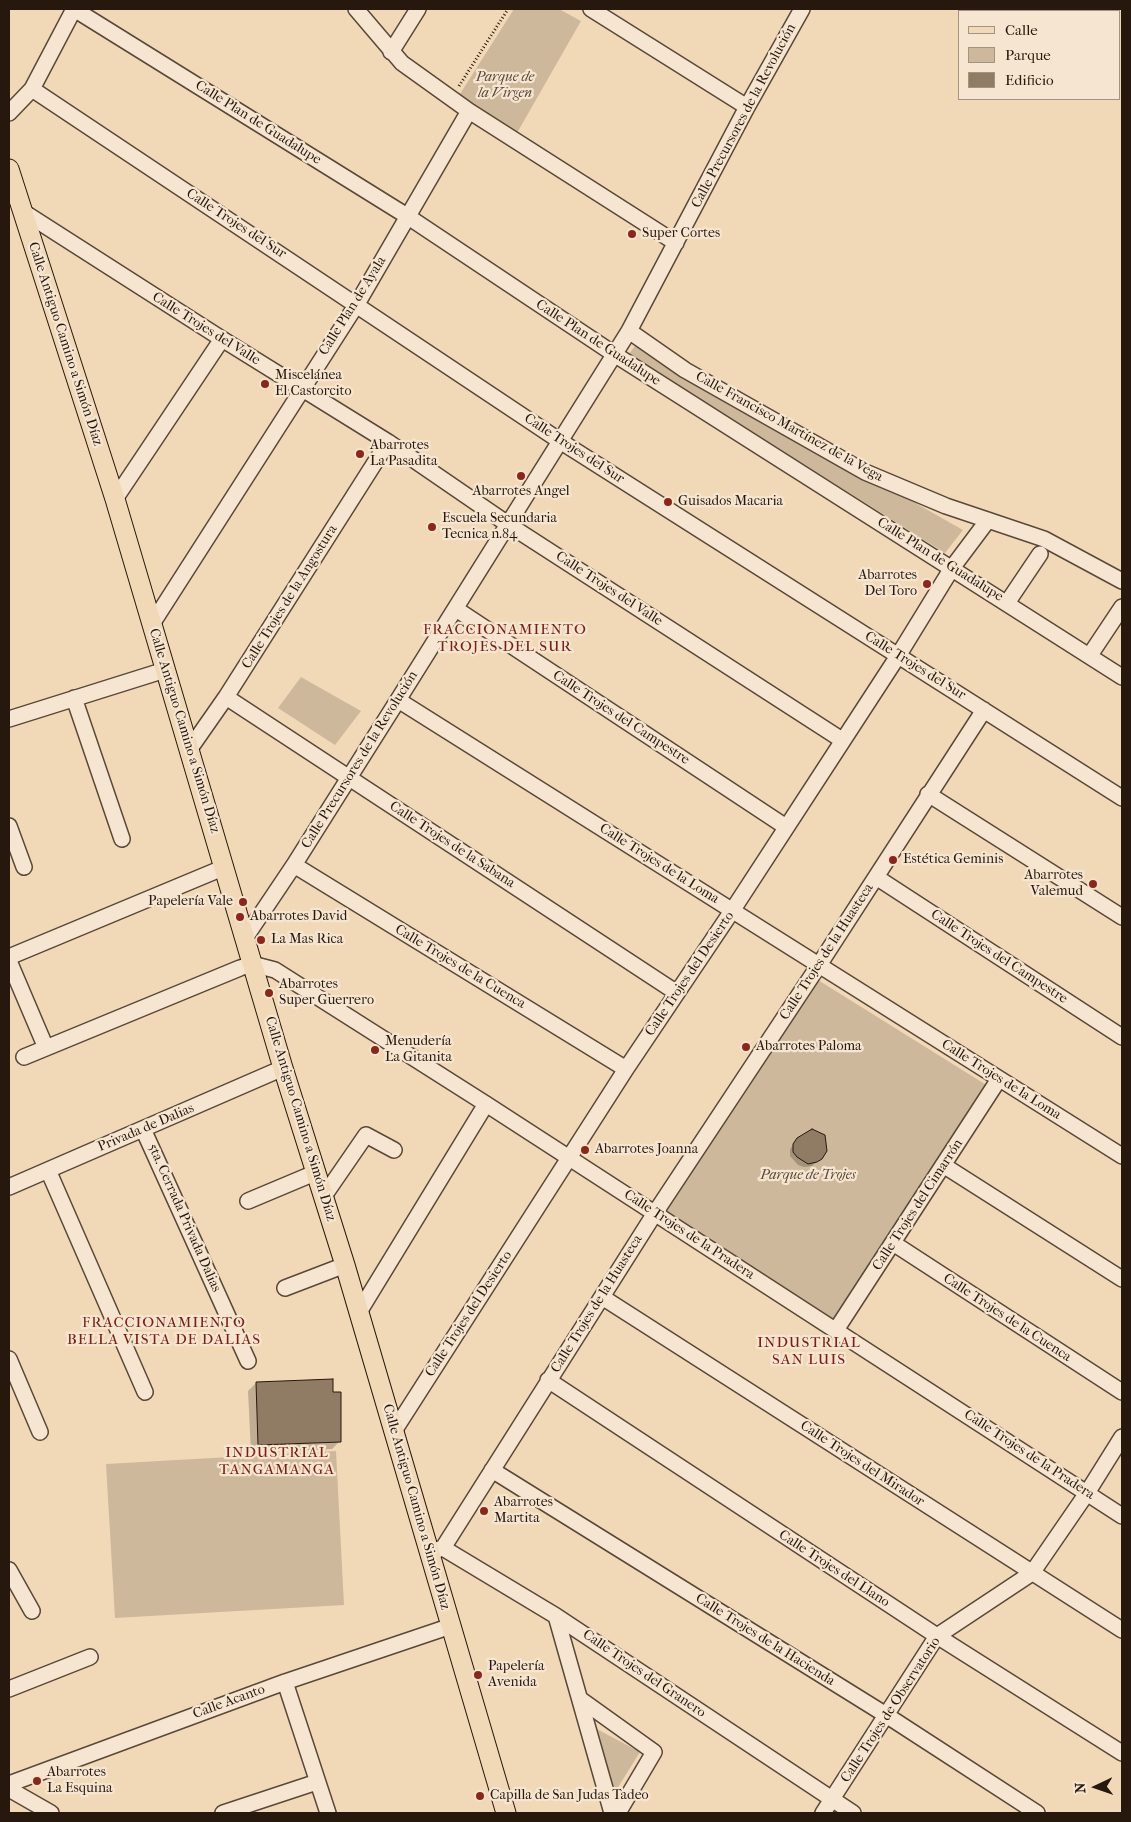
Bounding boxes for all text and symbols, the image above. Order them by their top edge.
legend [958,10,1121,100]
street label: Calle Precursores de la Revolución [688,21,800,211]
text: Calle [1005,21,1038,39]
text: Parque [1005,46,1051,64]
park label: Parque de la Virgen [476,70,534,102]
text: Edificio [1005,71,1054,89]
street label: Calle Plan de Guadalupe [192,77,324,169]
street label: Calle Trojes del Sur [183,185,289,263]
place label: Super Cortes [642,226,720,242]
marker: Super Cortes [626,228,638,240]
street label: Calle Antiguo Camino a Simón Díaz [24,240,106,448]
street label: Calle Plan de Ayala [316,253,390,359]
street label: Calle Trojes del Valle [149,289,263,369]
street label: Calle Plan de Guadalupe [532,296,664,390]
place label: Miscelánea El Castorcito [275,368,352,401]
street label: Calle Francisco Martínez de la Vega [692,368,886,486]
marker: Miscelánea El Castorcito [259,378,271,390]
street label: Calle Trojes del Sur [521,410,627,488]
place label: Abarrotes La Pasadita [370,438,438,471]
marker: Abarrotes La Pasadita [354,448,366,460]
marker: Abarrotes Angel [515,470,527,482]
place label: Abarrotes Angel [472,484,570,500]
place label: Guisados Macaria [678,494,783,510]
marker: Guisados Macaria [662,496,674,508]
place label: Escuela Secundaria Tecnica n.84 [442,511,557,544]
street label: Calle Plan de Guadalupe [874,514,1006,606]
marker: Escuela Secundaria Tecnica n.84 [426,521,438,533]
street label: Calle Trojes de la Angostura [239,522,341,672]
street label: Calle Trojes del Valle [552,548,666,630]
place label: Abarrotes Del Toro [858,568,917,600]
marker: Abarrotes Del Toro [921,578,933,590]
district label: FRACCIONAMIENTO TROJES DEL SUR [421,621,589,656]
street label: Calle Antiguo Camino a Simón Díaz [145,627,223,835]
street label: Calle Trojes del Sur [861,628,969,704]
street label: Calle Trojes del Campestre [549,667,693,769]
street label: Calle Precursores de la Revolución [298,668,422,852]
street label: Calle Trojes de la Sabana [386,798,518,892]
street label: Calle Trojes de la Loma [596,820,722,908]
place label: Estética Geminis [903,852,1003,868]
marker: Estética Geminis [887,854,899,866]
place label: Abarrotes Valemud [1024,868,1083,900]
marker: Abarrotes Valemud [1087,878,1099,890]
street label: Calle Trojes de la Huasteca [777,881,877,1023]
place label: Papelería Vale [148,894,233,910]
marker: Papelería Vale [237,896,249,908]
street label: Calle Trojes del Campestre [927,906,1071,1008]
street label: Calle Trojes del Desierto [642,908,738,1040]
place label: Abarrotes David [250,909,347,925]
marker: Abarrotes David [234,911,246,923]
street label: Calle Trojes de la Cuenca [392,921,528,1013]
place label: La Mas Rica [271,932,343,948]
marker: La Mas Rica [255,934,267,946]
place label: Abarrotes Super Guerrero [279,977,374,1010]
marker: Abarrotes Super Guerrero [263,987,275,999]
street label: Calle Antiguo Camino a Simón Díaz [261,1015,339,1223]
place label: Menudería La Gitanita [385,1034,452,1066]
street label: Calle Trojes de la Loma [938,1036,1064,1124]
place label: Abarrotes Paloma [756,1039,862,1055]
marker: Abarrotes Paloma [740,1041,752,1053]
marker: Menudería La Gitanita [369,1044,381,1056]
street label: Privada de Dalias [95,1100,197,1156]
street label: Calle Trojes del Cimarrón [869,1136,967,1274]
street label: 5ta. Cerrada Privada Dalias [144,1141,224,1295]
place label: Abarrotes Joanna [595,1142,698,1158]
marker: Abarrotes Joanna [579,1144,591,1156]
park label: Parque de Trojes [760,1168,856,1184]
street label: Calle Trojes de la Pradera [621,1187,757,1283]
street label: Calle Trojes de la Huasteca [548,1232,646,1376]
street label: Calle Trojes del Desierto [422,1248,516,1380]
street label: Calle Trojes de la Cuenca [940,1270,1074,1366]
district label: FRACCIONAMIENTO BELLA VISTA DE DALIAS [64,1314,264,1349]
district label: INDUSTRIAL SAN LUIS [756,1334,862,1369]
street label: Calle Antiguo Camino a Simón Díaz [379,1402,453,1612]
street label: Calle Trojes de la Pradera [961,1407,1097,1503]
street label: Calle Trojes del Mirador [797,1418,927,1510]
district label: INDUSTRIAL TANGAMANGA [218,1444,336,1479]
place label: Abarrotes Martita [494,1495,553,1528]
marker: Abarrotes Martita [478,1505,490,1517]
street label: Calle Trojes del Llano [775,1527,893,1611]
street label: Calle Trojes de la Hacienda [692,1590,838,1690]
street label: Calle Trojes del Granero [579,1626,709,1722]
street label: Calle Trojes de Observatorio [838,1634,944,1786]
place label: Papelería Avenida [488,1659,544,1691]
marker: Papelería Avenida [472,1669,484,1681]
street label: Calle Acanto [191,1681,267,1723]
north arrow [1071,1762,1121,1812]
place label: Abarrotes La Esquina [47,1765,113,1798]
marker: Abarrotes La Esquina [31,1775,43,1787]
text: N [1072,1782,1089,1794]
place label: Capilla de San Judas Tadeo [490,1788,649,1804]
marker: Capilla de San Judas Tadeo [474,1790,486,1802]

